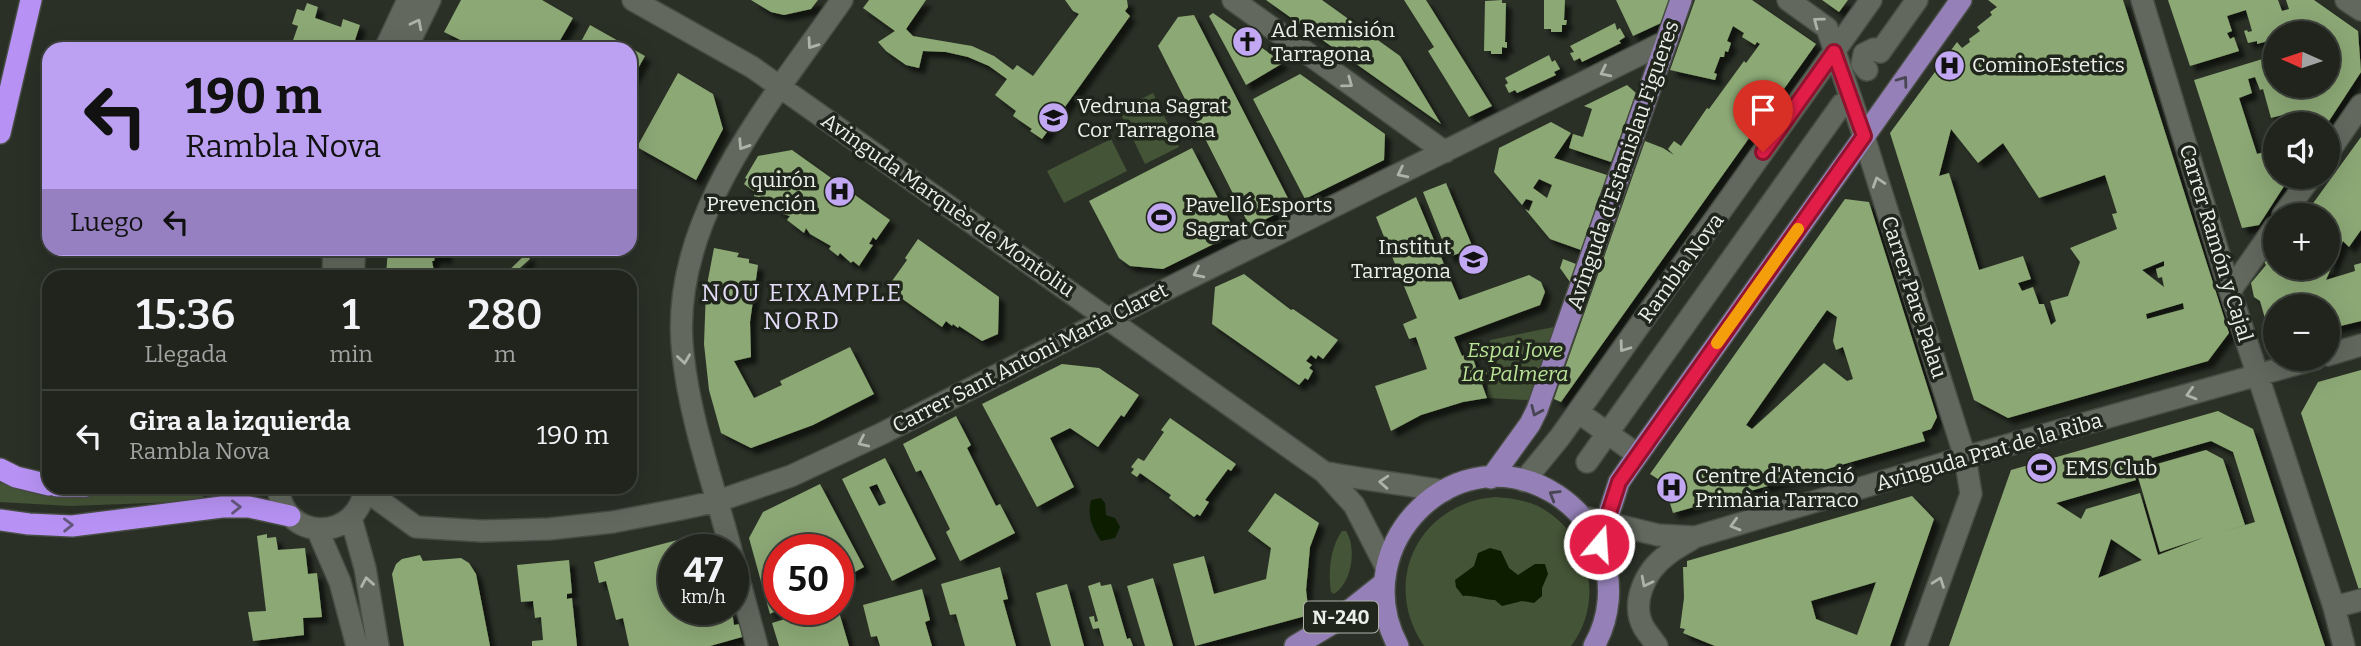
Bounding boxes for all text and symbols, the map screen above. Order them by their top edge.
place label: Ad Remisión Tarragona [1271,17,1395,67]
street label: Avinguda d'Estanislau Figueres [1561,17,1685,313]
one-way arrow [1813,17,1825,30]
one-way arrow [409,19,423,31]
north arrow [2263,21,2340,98]
map controls [2263,21,2340,371]
church icon: Ad Remisión Tarragona [1231,25,1265,59]
one-way arrow [808,36,820,49]
hospital icon: CominoEstetics [1932,48,1966,82]
place label: CominoEstetics [1972,52,2125,78]
one-way arrow [1600,63,1612,77]
text: 190 m [185,67,322,126]
icon: left [70,70,161,161]
one-way arrow [1341,74,1353,87]
one-way arrow [1895,76,1907,89]
pin [1733,80,1793,152]
icon: arrive [1744,91,1782,129]
place label: Vedruna Sagrat Cor Tarragona [1077,93,1228,143]
school or university icon: Vedruna Sagrat Cor Tarragona [1037,101,1071,135]
street label: Avinguda Marquès de Montoliu [816,107,1080,303]
button: sound [2263,112,2340,189]
text: Rambla Nova [185,127,381,165]
one-way arrow [739,137,752,150]
street label: Carrer Ramón y Cajal [2174,141,2258,345]
one-way arrow [1397,164,1409,178]
place label: quirón Prevención [706,167,816,217]
hospital icon: quirón Prevención [822,175,856,209]
one-way arrow [1872,176,1886,189]
place label: Pavelló Esports Sagrat Cor [1185,192,1332,242]
sports icon: Pavelló Esports Sagrat Cor [1145,200,1179,234]
icon: left [157,203,195,241]
button: + [2263,203,2340,280]
text: Luego [70,207,143,238]
street label: Rambla Nova [1633,208,1730,328]
street label: Carrer Pare Palau [1876,213,1952,381]
place label: Institut Tarragona [1351,234,1451,284]
school or university icon: Institut Tarragona [1457,242,1491,276]
one-way arrow [1193,265,1205,279]
street label: Carrer Sant Antoni Maria Claret [888,277,1172,439]
district label: NOU EIXAMPLE NORD [701,279,903,335]
text: 15:36 [136,290,235,340]
text: 1 [342,290,360,340]
text: 280 [467,290,543,340]
button: − [2263,294,2340,371]
park label: Espai Jove La Palmera [1461,337,1569,387]
one-way arrow [1620,339,1632,352]
text: Llegada [144,340,227,368]
text: min [330,340,373,368]
text: m [494,340,516,368]
one-way arrow [676,353,691,365]
one-way arrow [2185,386,2197,400]
one-way arrow [1530,404,1544,416]
text: Gira a la izquierda [129,406,351,437]
street label: Avinguda Prat de la Riba [1873,407,2106,497]
icon: left [70,417,108,455]
text: 190 m [537,420,609,451]
one-way arrow [858,434,870,448]
text: Rambla Nova [129,437,270,465]
sports icon: EMS Club [2025,451,2059,485]
place label: EMS Club [2065,455,2157,481]
place label: Centre d'Atenció Primària Tarraco [1695,463,1859,513]
hospital icon: Centre d'Atenció Primària Tarraco [1655,471,1689,505]
one-way arrow [1378,475,1389,490]
one-way arrow [1549,490,1562,503]
one-way arrow [231,499,241,515]
position arrow [1562,507,1636,581]
one-way arrow [63,517,74,533]
one-way arrow [1729,517,1741,532]
speed limit sign: 50 [763,534,854,625]
text: 47 [684,549,723,591]
one-way arrow [1641,575,1655,587]
one-way arrow [360,576,375,588]
one-way arrow [1931,576,1945,588]
text: km/h [681,586,726,608]
road number: N-240 [1304,602,1378,632]

